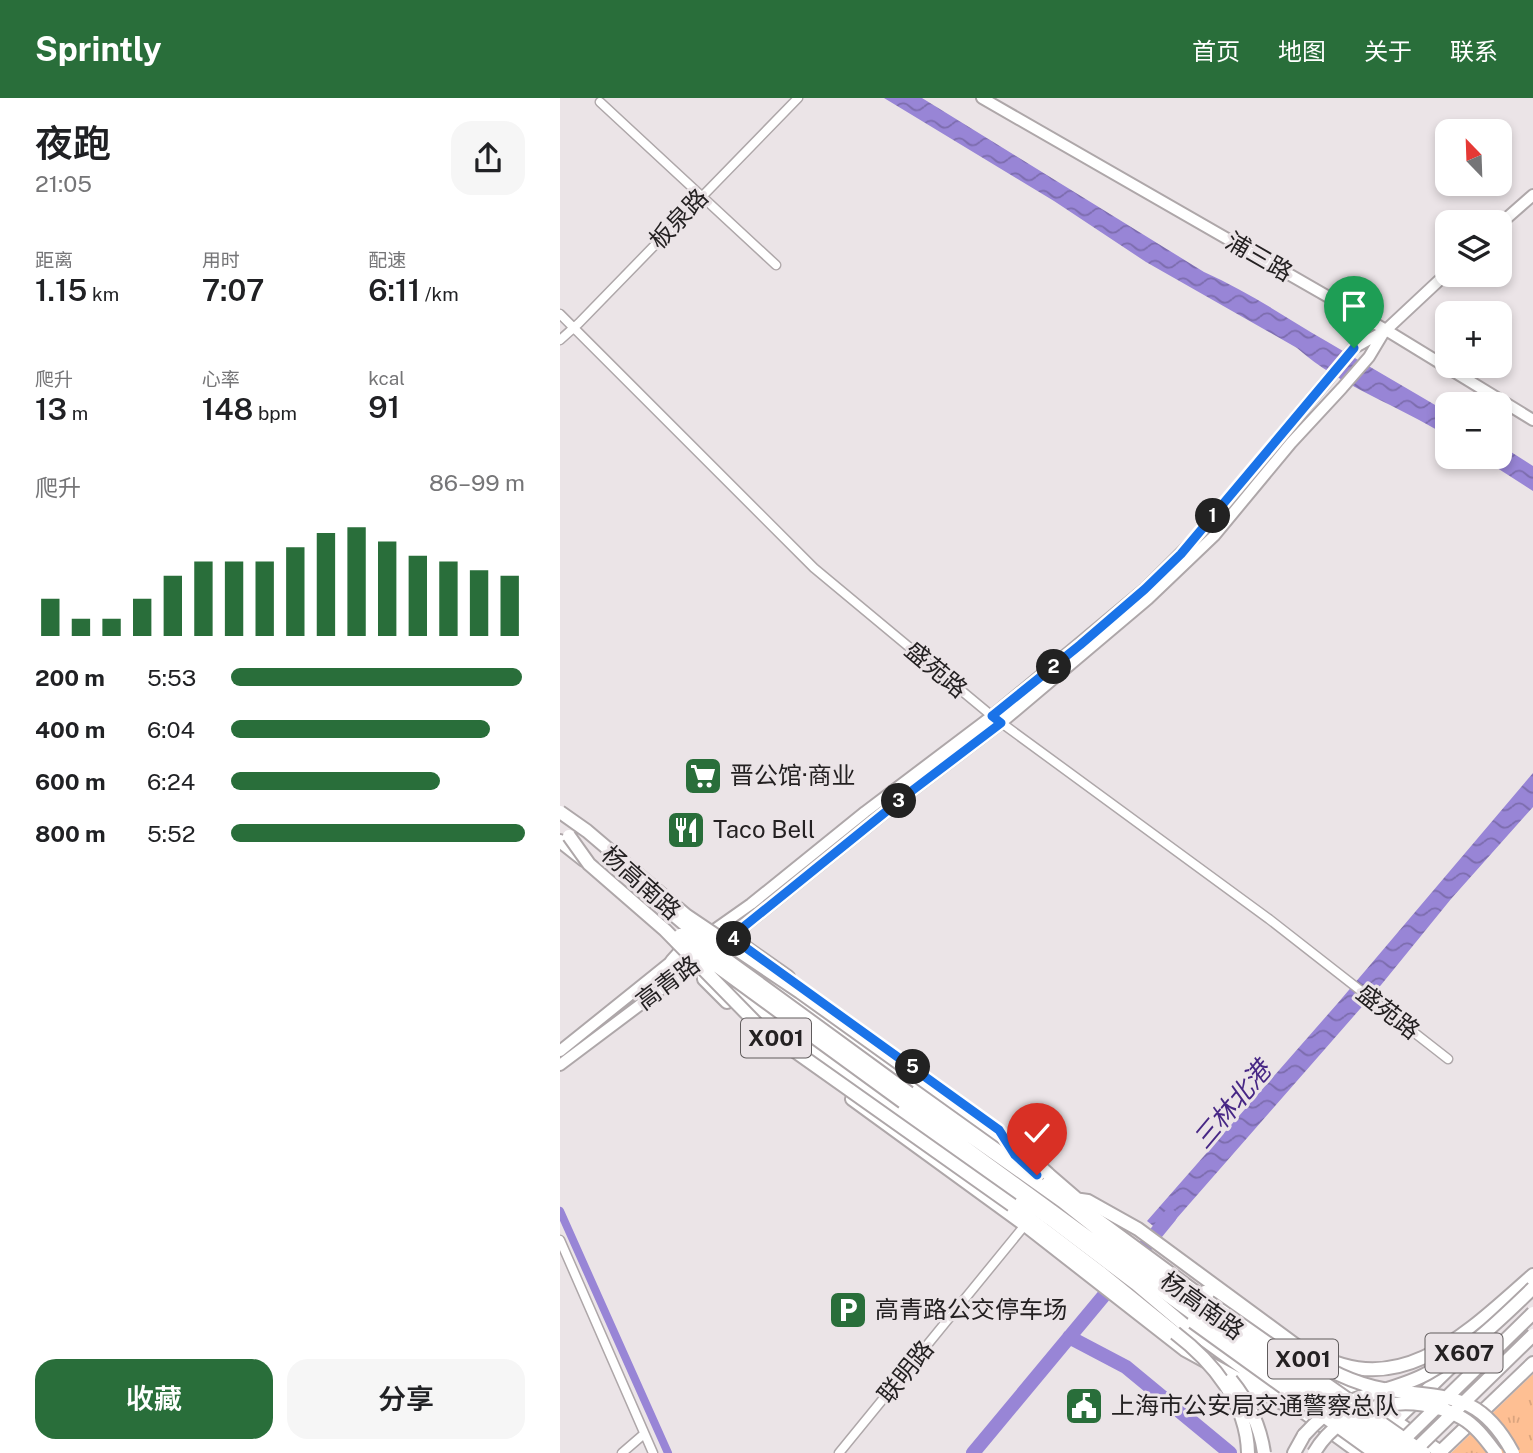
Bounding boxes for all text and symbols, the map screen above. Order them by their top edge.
text: Sprintly [35,30,162,68]
text: 首页 [1192,37,1240,65]
text: 地图 [1278,37,1326,65]
text: 关于 [1364,37,1412,65]
text: 联系 [1450,37,1498,65]
north arrow [1435,119,1512,196]
map controls [1435,119,1512,469]
text: 夜跑 [35,121,111,166]
button: share [451,121,525,195]
text: 21:05 [35,170,92,197]
street label: 板泉路 [643,183,713,254]
button: layers [1435,210,1512,287]
street label: 浦三路 [1221,226,1298,286]
text: 距离 [35,249,73,271]
text: 用时 [202,249,240,271]
text: 配速 [368,249,406,271]
text: 1.15 [35,272,87,308]
text: 7:07 [202,272,264,308]
text: 6:11 [368,272,420,308]
pin [1324,276,1384,348]
text: km [87,283,119,305]
text: /km [420,283,459,305]
icon: arrive [1335,287,1373,325]
button: + [1435,301,1512,378]
text: kcal [368,367,405,389]
text: 爬升 [35,368,73,390]
text: 心率 [202,368,240,390]
text: 91 [368,389,400,425]
text: 13 [35,391,67,427]
text: 148 [202,391,253,427]
button: − [1435,392,1512,469]
text: m [67,402,88,424]
text: bpm [253,402,297,424]
text: 86–99 m [429,469,525,496]
text: 爬升 [35,474,81,501]
pin: 1 [1196,498,1230,534]
text: 1 [1208,504,1217,526]
street label: 盛苑路 [900,635,973,703]
pin: 2 [1036,650,1072,684]
text: 2 [1047,655,1060,677]
text: 200 m [35,664,105,691]
text: 5:53 [147,664,196,691]
text: 400 m [35,716,105,743]
text: 6:04 [147,716,195,743]
supermarket icon: 晋公馆·商业 [682,755,724,797]
place label: 晋公馆·商业 [730,761,856,789]
text: 600 m [35,768,105,795]
text: 6:24 [147,768,195,795]
pin: 3 [882,784,916,818]
text: 3 [892,789,905,811]
restaurant icon: Taco Bell [665,809,707,851]
place label: Taco Bell [713,815,815,843]
text: 800 m [35,820,106,847]
text: 5:52 [147,820,195,847]
street label: 杨高南路 [597,840,687,925]
pin: 4 [716,922,752,956]
text: 4 [727,927,740,949]
street label: 高青路 [630,949,705,1015]
street label: 盛苑路 [1352,978,1426,1044]
road number: X001 [741,1018,811,1057]
pin: 5 [896,1049,930,1084]
water label: 三林北港 [1186,1052,1279,1154]
text: 5 [906,1055,919,1077]
pin [1007,1103,1067,1175]
icon: check [1018,1114,1056,1152]
street label: 杨高南路 [1156,1266,1250,1345]
parking icon: 高青路公交停车场 [827,1289,869,1331]
place label: 高青路公交停车场 [875,1295,1067,1323]
road number: X607 [1426,1334,1502,1372]
street label: 联明路 [872,1335,939,1408]
road number: X001 [1268,1340,1338,1378]
button: 收藏 [35,1359,273,1439]
button: 分享 [287,1359,525,1439]
public building icon: 上海市公安局交通警察总队 [1063,1385,1105,1427]
place label: 上海市公安局交通警察总队 [1111,1391,1399,1419]

